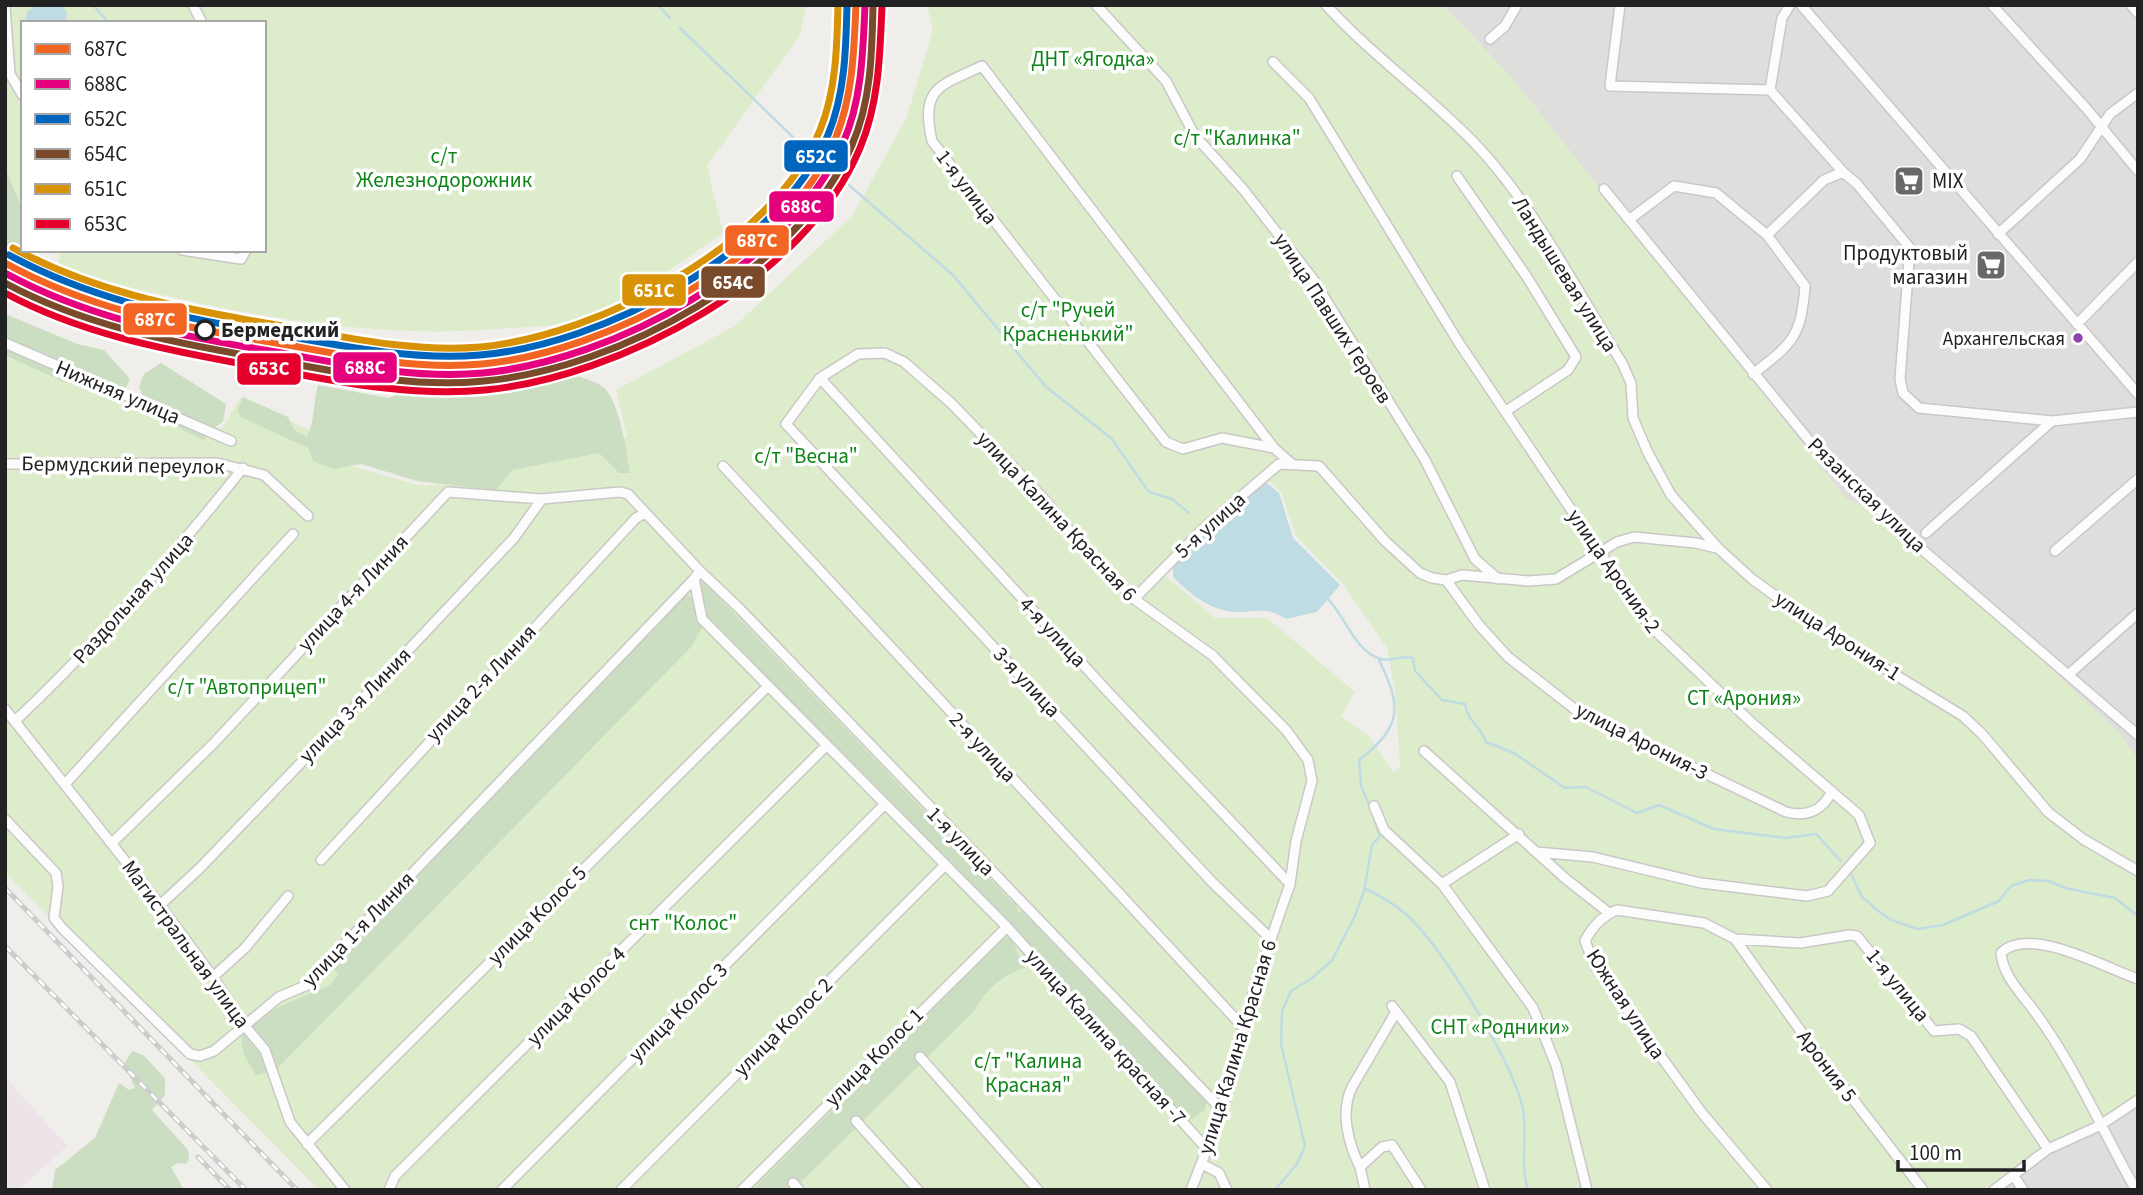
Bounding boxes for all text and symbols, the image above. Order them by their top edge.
legend [21,21,266,252]
text: 687С [84,34,127,64]
park label: ДНТ «Ягодка» [1031,44,1155,74]
text: 688С [84,69,127,99]
text: 652С [84,104,127,134]
park label: с/т "Калинка" [1173,123,1301,153]
text: 654С [84,139,127,169]
line badge: 652С [783,139,849,173]
park label: с/т Железнодорожник [356,141,533,195]
street label: 1-я улица [929,143,1005,231]
text: 652С [795,144,837,171]
supermarket icon: MIX [1892,164,1926,198]
place label: MIX [1932,166,1964,196]
text: 651С [84,174,127,204]
line badge: 688С [768,190,835,223]
street label: Ландышевая улица [1505,190,1625,358]
text: 688С [780,194,822,221]
text: 653С [84,209,127,239]
line badge: 687С [724,224,790,257]
street label: улица Павших Героев [1267,227,1399,409]
text: 687С [736,228,778,255]
place label: Продуктовый магазин [1843,238,1968,292]
supermarket icon: Продуктовый магазин [1974,248,2008,282]
line badge: 654С [700,265,766,299]
text: 654С [712,270,754,297]
line badge: 651С [621,273,687,307]
text: 651С [633,278,675,305]
park label: с/т "Ручей Красненький" [1002,295,1134,349]
line badge: 687С [122,302,188,336]
text: 687С [134,307,176,334]
place label: Бермедский [221,315,339,345]
marker: Бермедский [195,320,215,340]
place label: Архангельская [1943,326,2065,353]
marker: Архангельская [2071,331,2085,345]
line badge: 688С [332,351,398,384]
street label: Нижняя улица [51,352,185,432]
line badge: 653С [236,352,302,386]
text: 688С [344,355,386,382]
text: 653С [248,356,290,383]
street label: улица Калина Красная 6 [970,424,1144,608]
street label: Рязанская улица [1801,430,1933,560]
park label: с/т "Весна" [754,441,858,471]
street label: Бермудский переулок [21,448,225,482]
street label: 5-я улица [1168,485,1252,565]
street label: улица Арония-2 [1560,503,1668,639]
street label: Раздольная улица [66,526,200,670]
street label: улица 4-я Линия [291,528,415,658]
street label: улица Арония-1 [1769,584,1907,688]
street label: 4-я улица [1012,590,1094,674]
street label: улица 2-я Линия [419,618,543,748]
street label: улица 3-я Линия [292,640,418,770]
street label: 3-я улица [986,640,1068,724]
park label: с/т "Автоприцеп" [168,672,326,702]
park label: СТ «Арония» [1687,683,1801,713]
street label: улица Арония-3 [1571,695,1713,787]
street label: 2-я улица [942,705,1024,789]
street label: 1-я улица [920,799,1002,883]
street label: Магистральная улица [115,854,257,1034]
street label: улица Колос 5 [481,859,593,971]
street label: улица 1-я Линия [295,864,421,994]
park label: снт "Колос" [629,908,737,938]
street label: улица Калина Красная 6 [1190,936,1284,1158]
street label: улица Колос 4 [520,940,632,1052]
street label: улица Калина красная -7 [1019,942,1193,1132]
street label: 1-я улица [1859,942,1937,1028]
street label: Южная улица [1579,943,1673,1065]
street label: улица Колос 3 [622,956,734,1068]
street label: улица Колос 2 [727,971,839,1083]
street label: улица Колос 1 [818,1001,930,1113]
park label: СНТ «Родники» [1430,1012,1570,1042]
street label: Арония 5 [1790,1024,1864,1108]
park label: с/т "Калина Красная" [974,1046,1082,1100]
scale bar [1898,1128,2024,1172]
text: 100 m [1909,1138,1962,1168]

